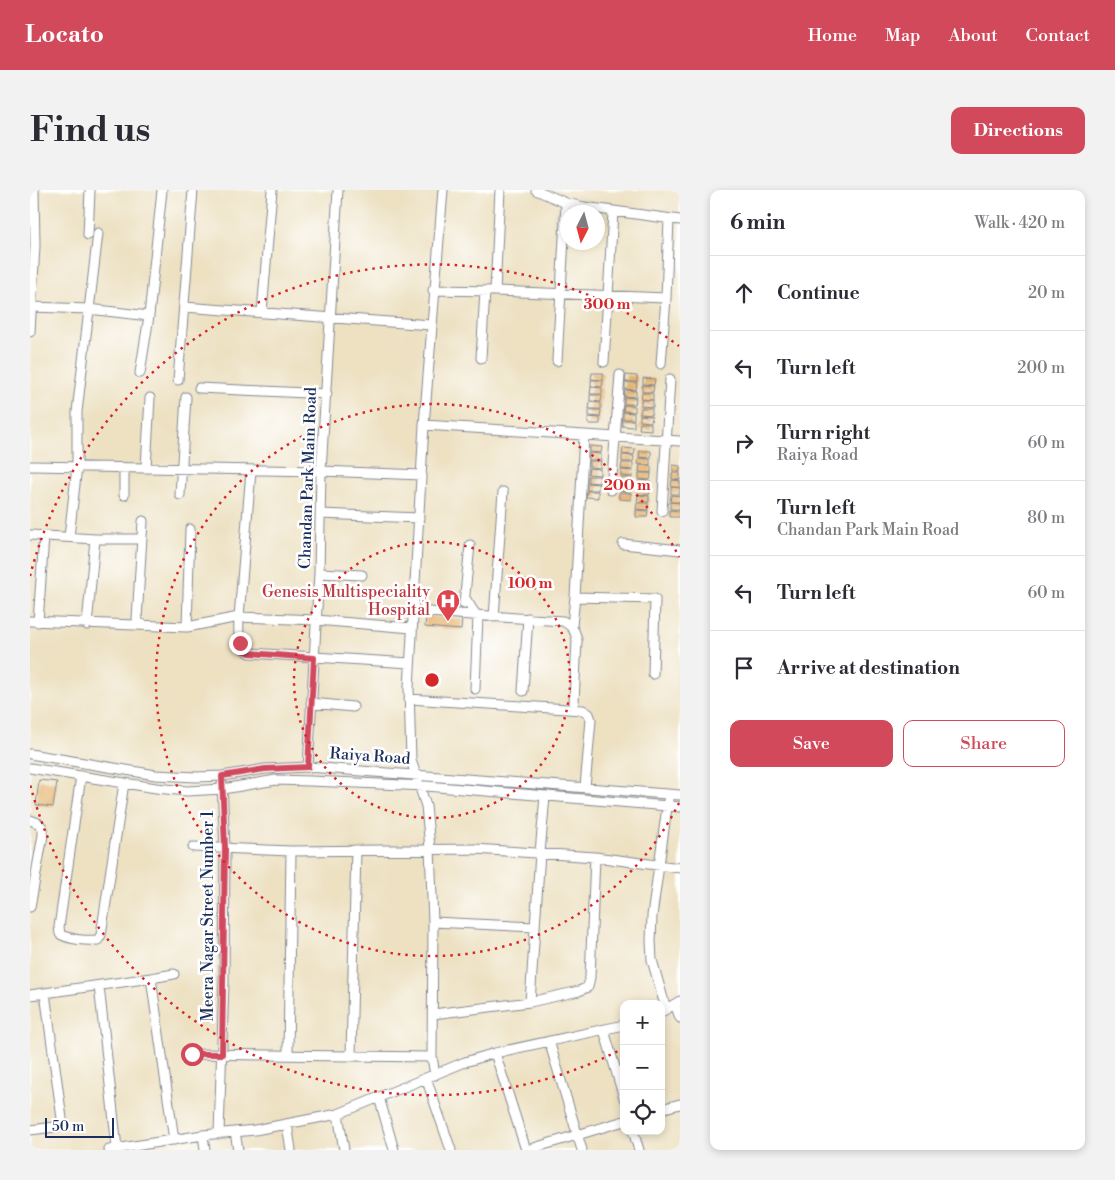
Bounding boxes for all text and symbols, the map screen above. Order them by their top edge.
text: Locato [25,20,104,50]
text: Home [808,24,857,47]
text: Map [885,24,921,47]
text: About [949,24,998,47]
text: Contact [1026,24,1090,47]
button: Directions [951,107,1085,154]
text: Find us [30,109,150,152]
north arrow [560,205,605,250]
text: 6 min [730,210,785,236]
text: Walk · 420 m [975,213,1065,233]
icon: ahead [730,279,758,307]
text: Continue [777,281,860,305]
text: 20 m [1028,283,1065,303]
text: 300 m [584,295,631,314]
icon: left [730,354,758,382]
text: Turn left [777,356,856,380]
text: 200 m [1017,358,1065,378]
street label: Chandan Park Main Road [295,387,321,569]
text: Turn right [777,421,870,445]
icon: right [730,429,758,457]
text: 60 m [1027,433,1065,453]
text: Raiya Road [777,445,858,465]
text: 200 m [603,476,651,495]
text: Turn left [777,496,856,520]
icon: left [730,504,758,532]
text: 80 m [1027,508,1065,528]
text: Chandan Park Main Road [777,520,959,540]
text: 100 m [508,574,553,593]
icon: left [730,579,758,607]
text: Turn left [777,581,856,605]
place label: Genesis Multispeciality Hospital [262,582,430,620]
text: 60 m [1027,583,1065,603]
hospital icon: Genesis Multispeciality Hospital [435,588,461,622]
route end [229,632,252,655]
icon: arrive [730,654,758,682]
text: Arrive at destination [777,656,960,680]
centre of rings [423,671,441,689]
button: Save [730,720,893,767]
button: Share [903,720,1065,767]
street label: Raiya Road [329,743,411,769]
street label: Meera Nagar Street Number 1 [198,811,218,1021]
map controls [620,1000,665,1135]
button: + [620,1000,665,1045]
route start [181,1043,204,1066]
button: − [620,1045,665,1090]
button: locate [620,1090,665,1135]
scale bar [45,1115,114,1138]
text: 50 m [52,1118,84,1136]

